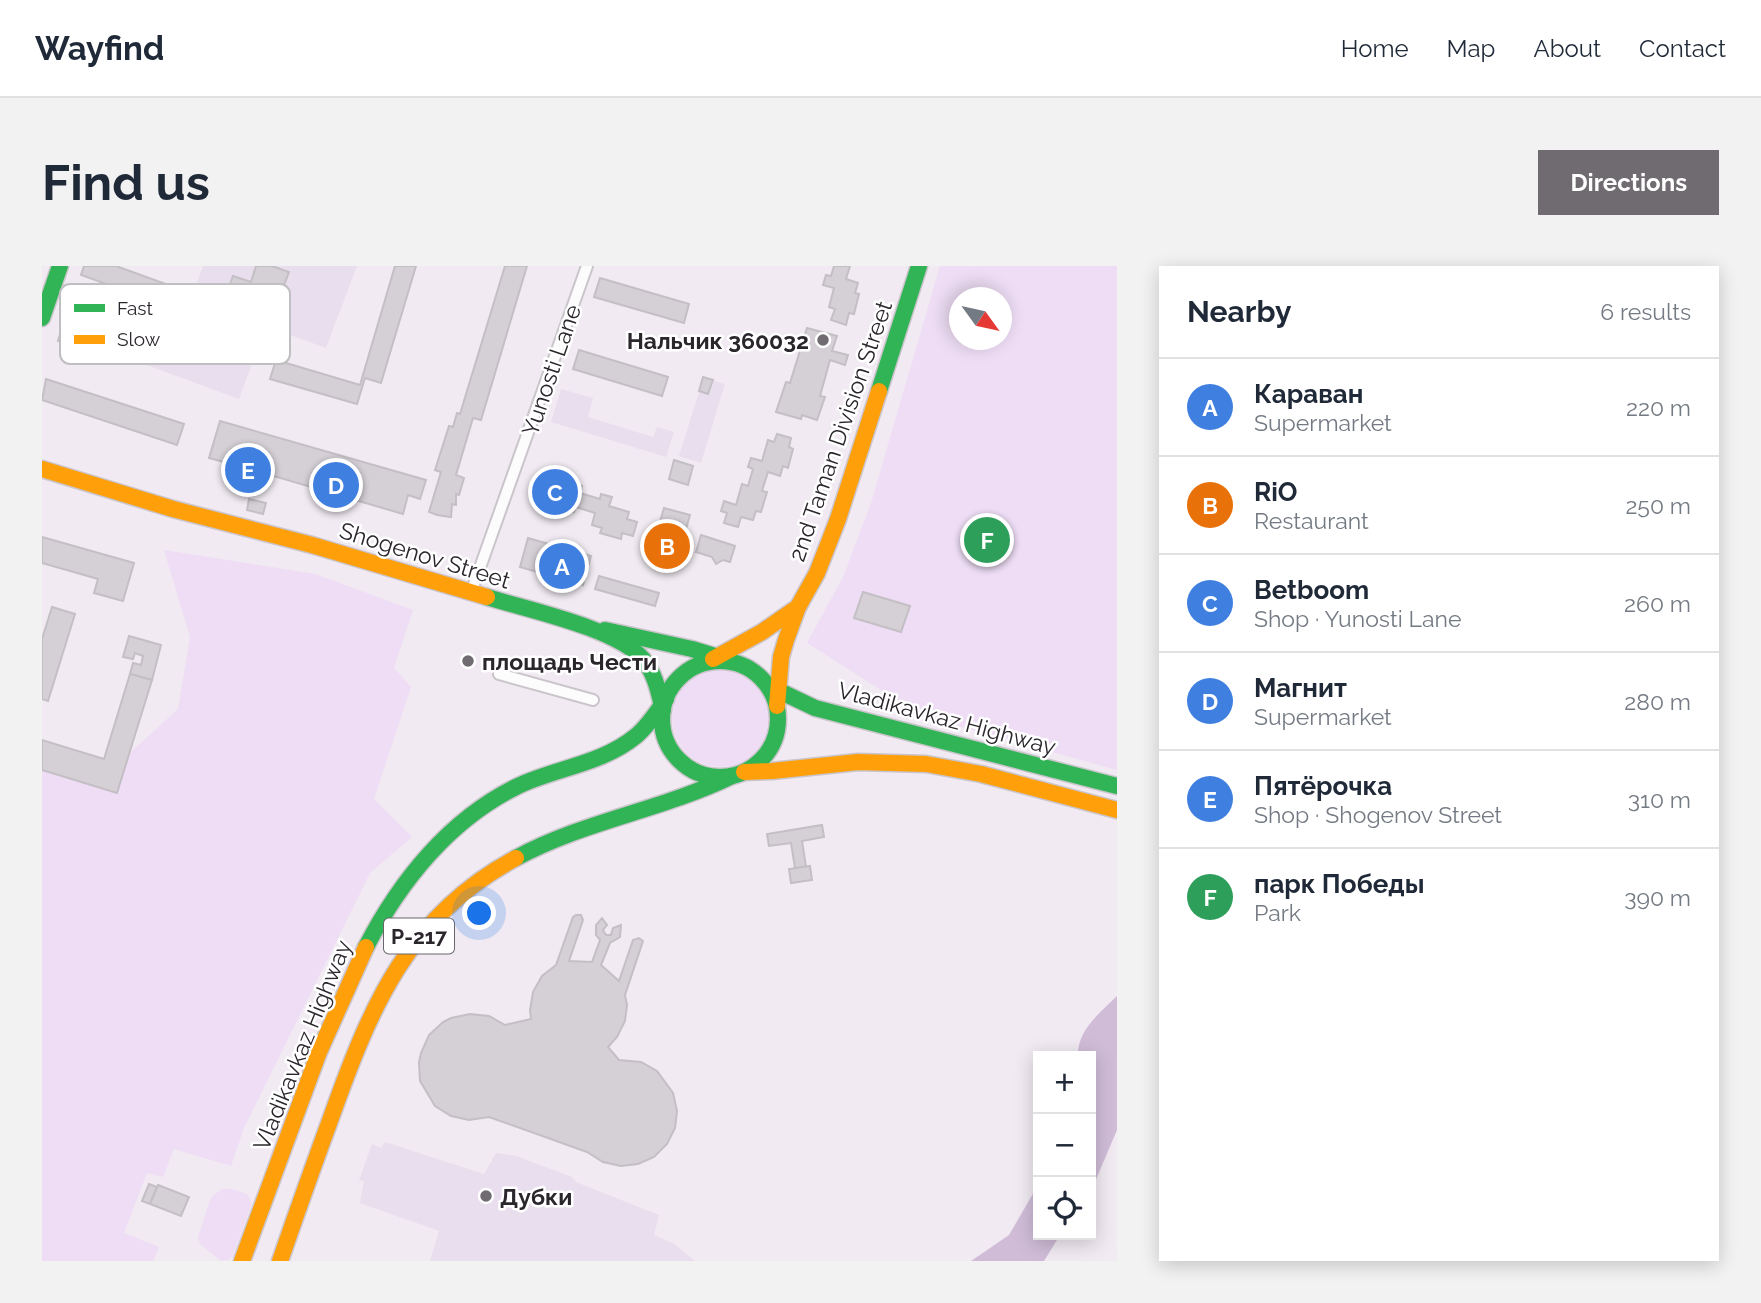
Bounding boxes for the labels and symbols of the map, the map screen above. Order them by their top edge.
legend [60,284,290,364]
north arrow [949,287,1012,350]
text: Fast [117,297,153,319]
street label: 2nd Taman Division Street [783,297,897,565]
street label: Yunosti Lane [516,301,586,439]
place label: Нальчик 360032 [627,327,809,354]
text: Slow [117,328,161,350]
marker: Нальчик 360032 [815,332,831,348]
pin: E [225,444,271,496]
pin: D [313,459,359,511]
pin: C [532,466,578,518]
pin: F [964,514,1010,566]
street label: Shogenov Street [337,516,514,594]
pin: B [644,520,690,572]
pin: A [539,540,585,592]
place label: площадь Чести [482,648,657,675]
marker: площадь Чести [460,653,476,669]
street label: Vladikavkaz Highway [835,676,1059,760]
your location [462,896,496,930]
road number: Р-217 [384,918,454,954]
street label: Vladikavkaz Highway [247,936,357,1154]
place label: Дубки [500,1183,572,1210]
marker: Дубки [478,1188,494,1204]

